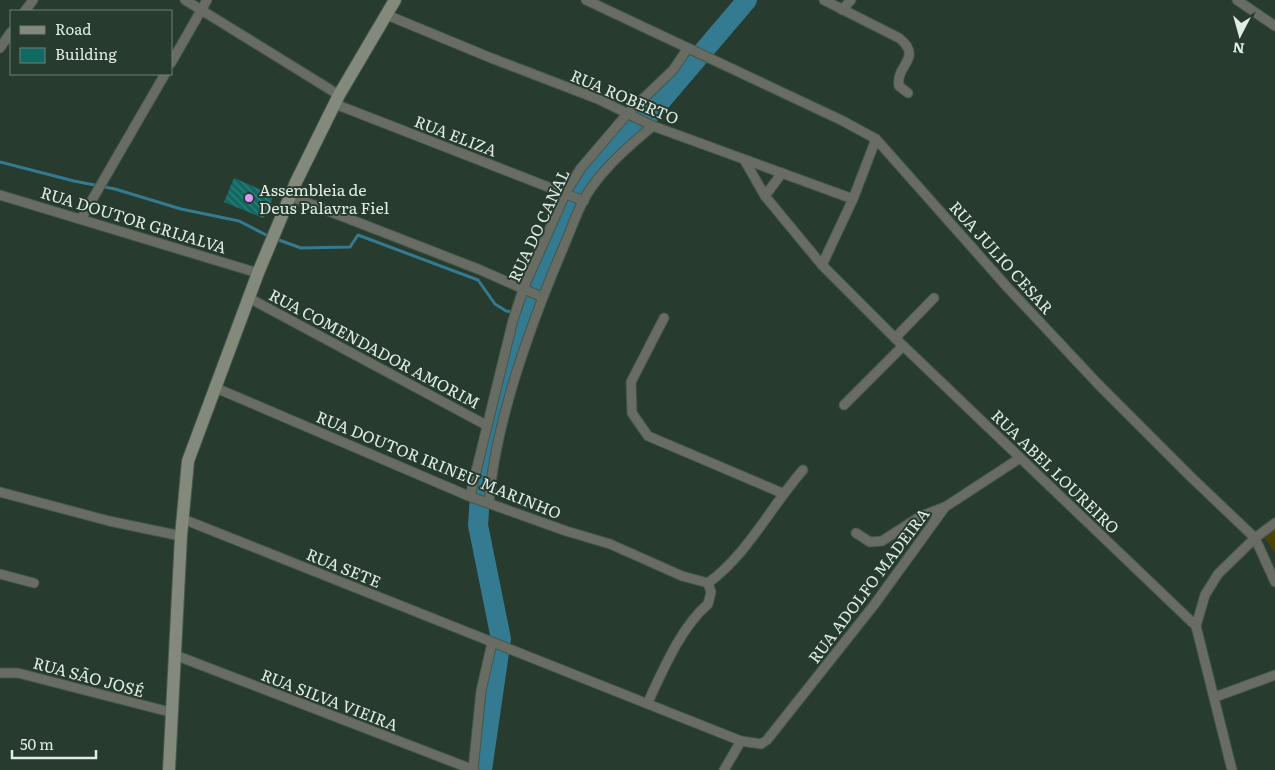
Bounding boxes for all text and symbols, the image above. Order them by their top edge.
legend [10,10,172,75]
north arrow [1215,10,1265,60]
text: Road [55,17,91,40]
text: N [1231,38,1245,59]
text: Building [55,42,117,65]
street label: RUA ROBERTO [567,62,683,130]
street label: RUA ELIZA [411,108,501,162]
street label: RUA DO CANAL [501,165,575,285]
place label: Assembleia de Deus Palavra Fiel [259,177,389,219]
street label: RUA DOUTOR GRIJALVA [38,179,230,259]
marker: Assembleia de Deus Palavra Fiel [243,192,255,204]
street label: RUA JULIO CESAR [944,195,1060,319]
street label: RUA COMENDADOR AMORIM [265,282,485,414]
street label: RUA ABEL LOUREIRO [987,403,1125,539]
street label: RUA DOUTOR IRINEU MARINHO [313,404,565,524]
street label: RUA ADOLFO MADEIRA [802,502,935,668]
street label: RUA SETE [303,541,385,593]
street label: RUA SÃO JOSÉ [31,650,147,702]
street label: RUA SILVA VIEIRA [258,662,402,736]
scale bar [12,728,96,760]
text: 50 m [20,732,54,755]

